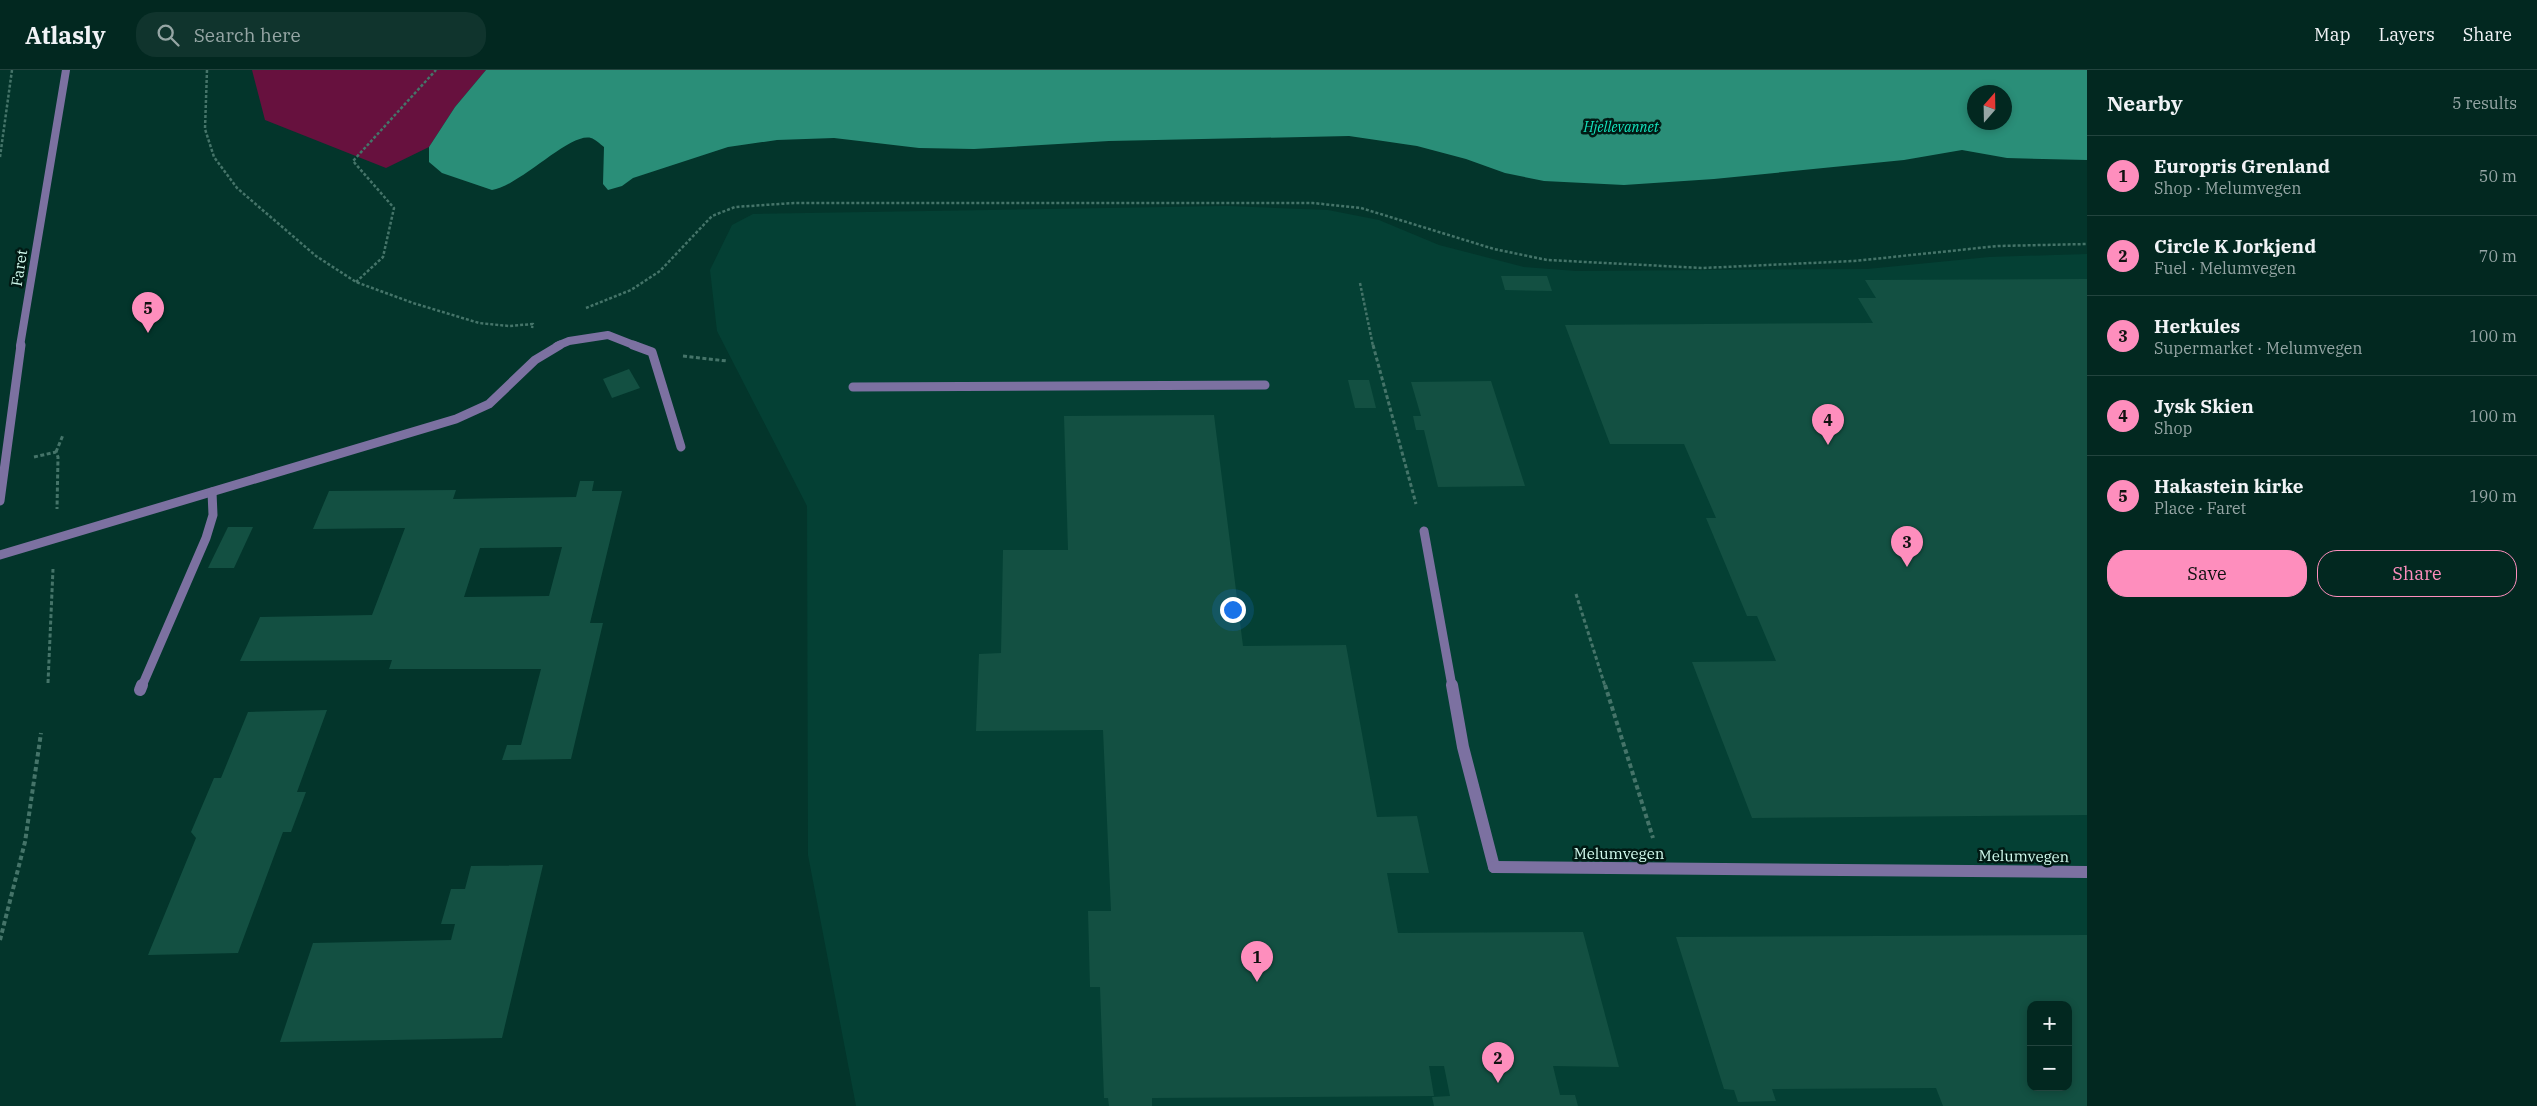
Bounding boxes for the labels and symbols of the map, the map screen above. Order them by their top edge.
north arrow [1967,85,2012,130]
water label: Hjellevannet [1582,118,1660,136]
street label: Faret [7,248,31,288]
pin: 5 [132,292,164,333]
pin: 4 [1812,404,1844,445]
pin: 3 [1891,526,1923,567]
your location [1220,597,1246,623]
street label: Melumvegen [1574,844,1665,863]
street label: Melumvegen [1979,846,2070,866]
pin: 1 [1241,941,1273,982]
pin: 2 [1482,1042,1514,1083]

